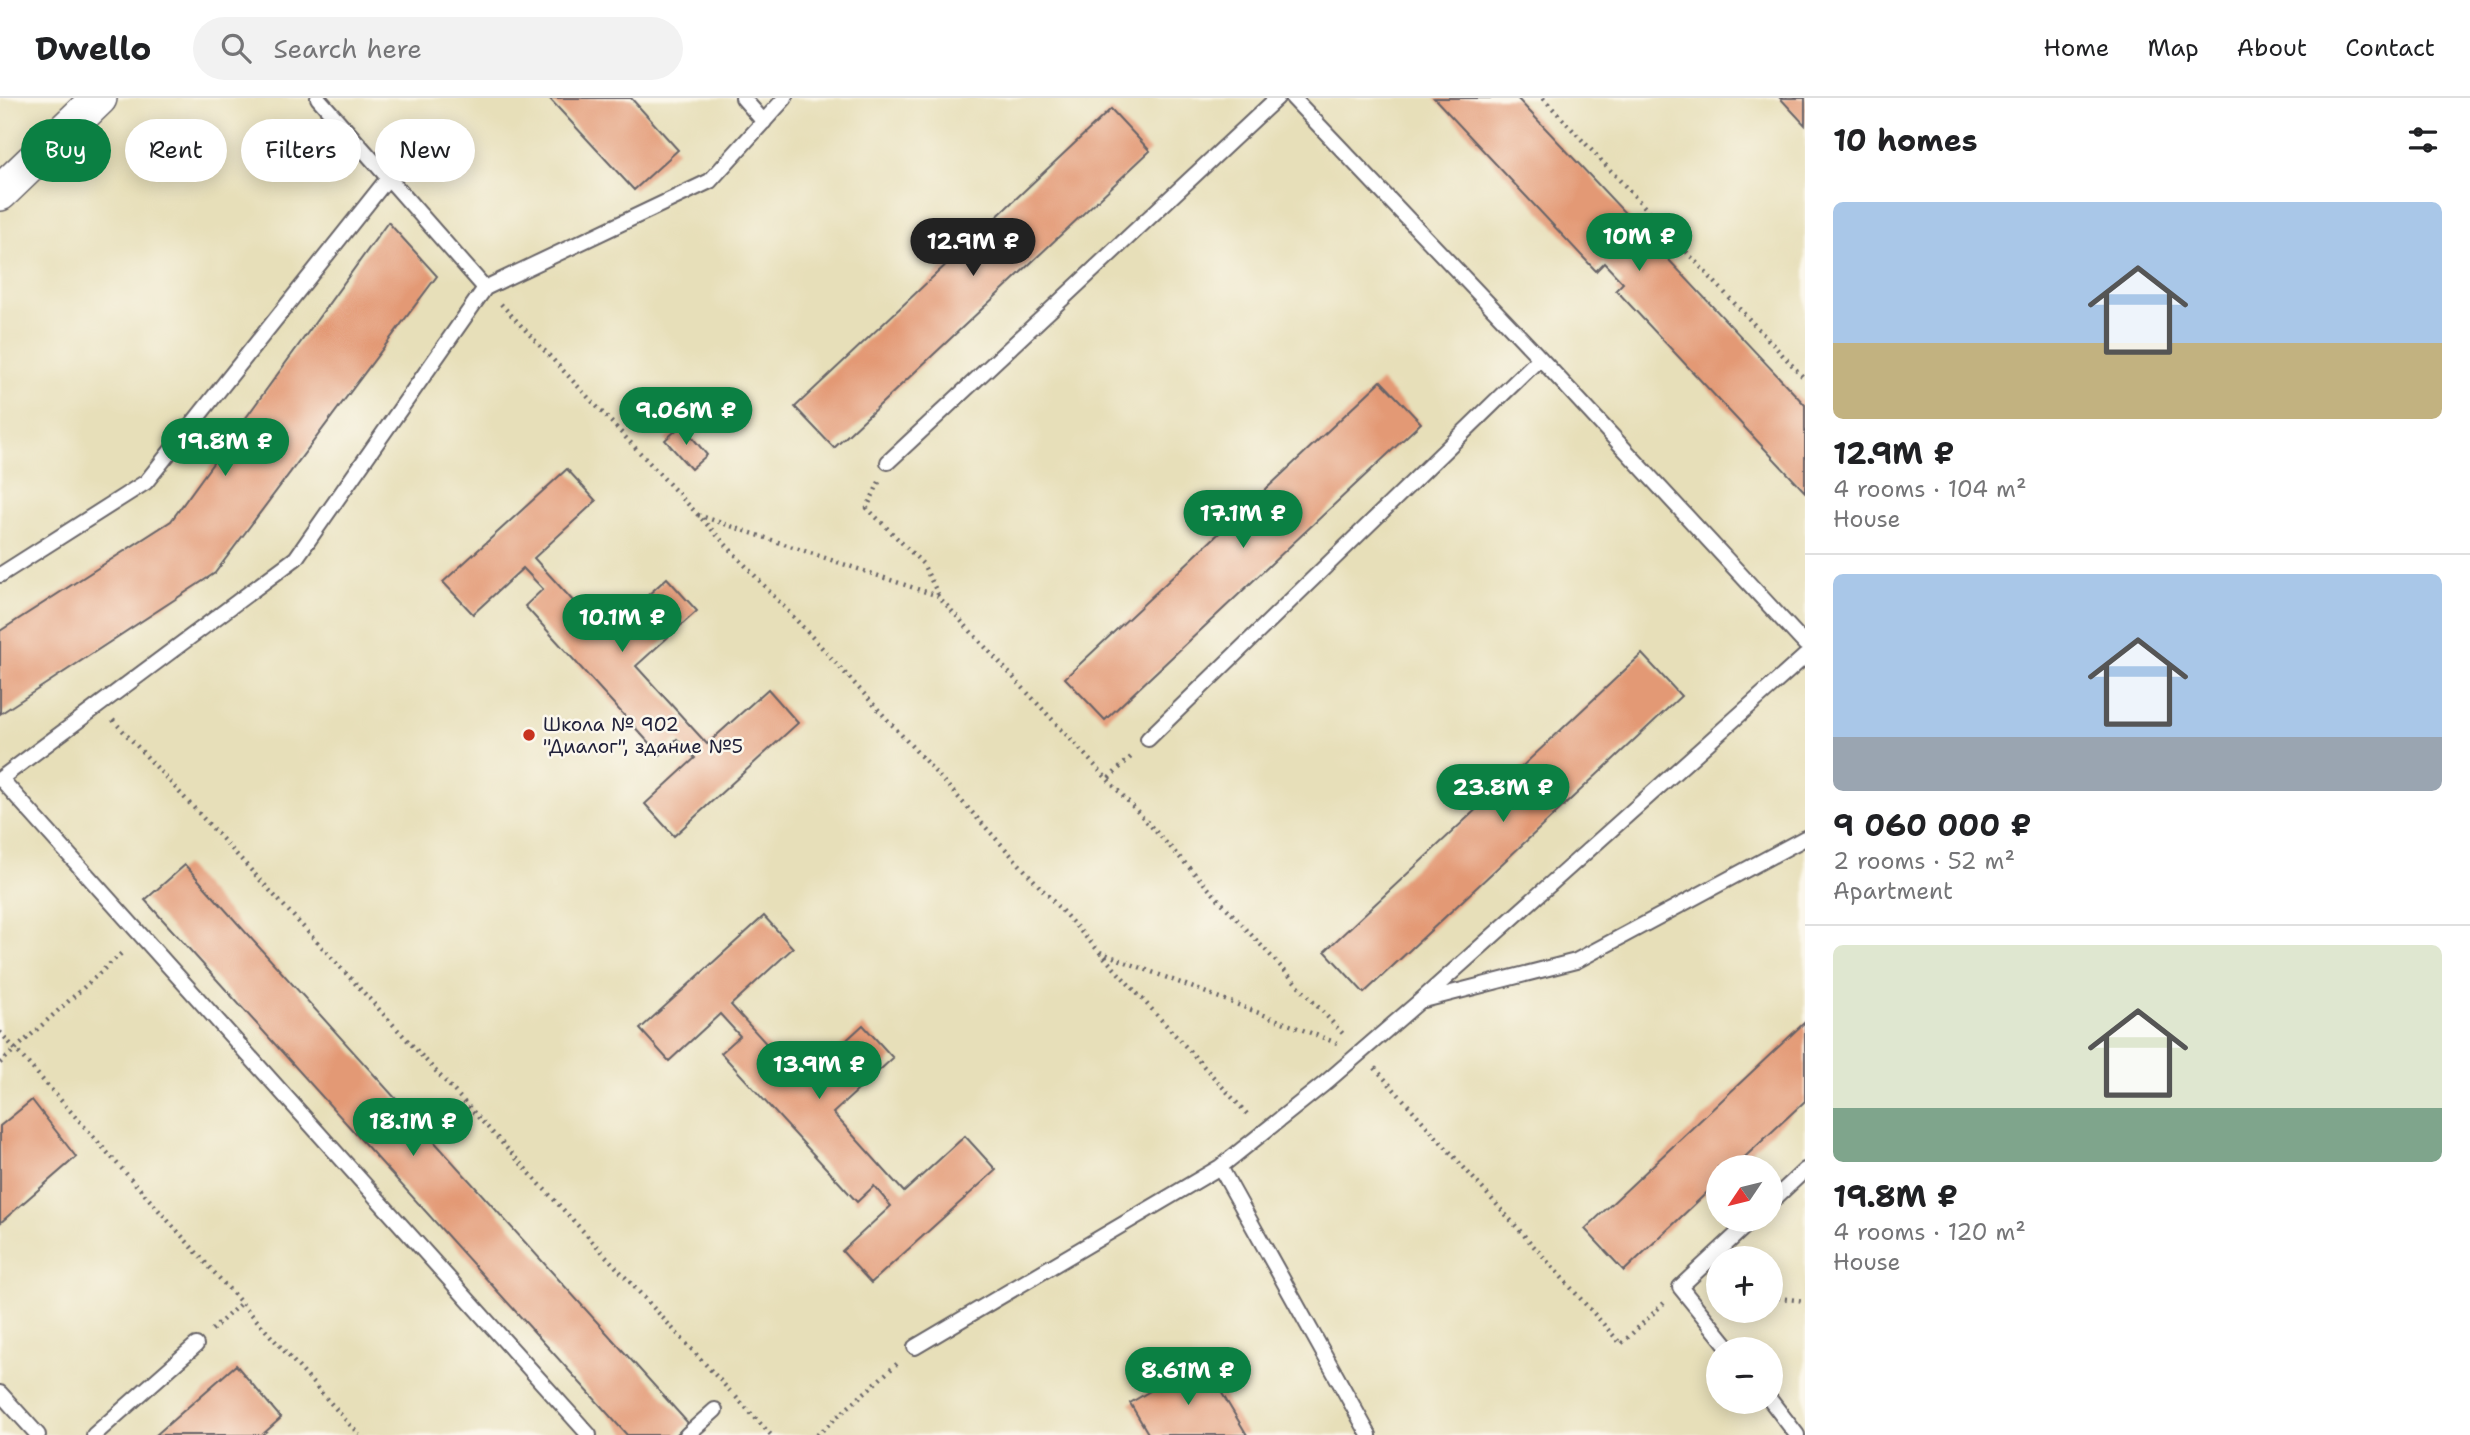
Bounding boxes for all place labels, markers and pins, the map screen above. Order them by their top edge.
pin: 10M ₽ [1590,214,1688,273]
pin: 12.9M ₽ [908,218,1038,278]
pin: 9.06M ₽ [621,388,751,447]
pin: 19.8M ₽ [160,418,290,478]
pin: 17.1M ₽ [1178,490,1308,550]
pin: 10.1M ₽ [557,594,687,654]
place label: Школа № 902 "Диалог", здание №5 [543,712,743,759]
marker: Школа № 902 "Диалог", здание №5 [521,727,537,743]
pin: 23.8M ₽ [1438,764,1568,824]
pin: 13.9M ₽ [754,1042,884,1101]
pin: 18.1M ₽ [348,1098,478,1158]
pin: 8.61M ₽ [1123,1348,1253,1407]

